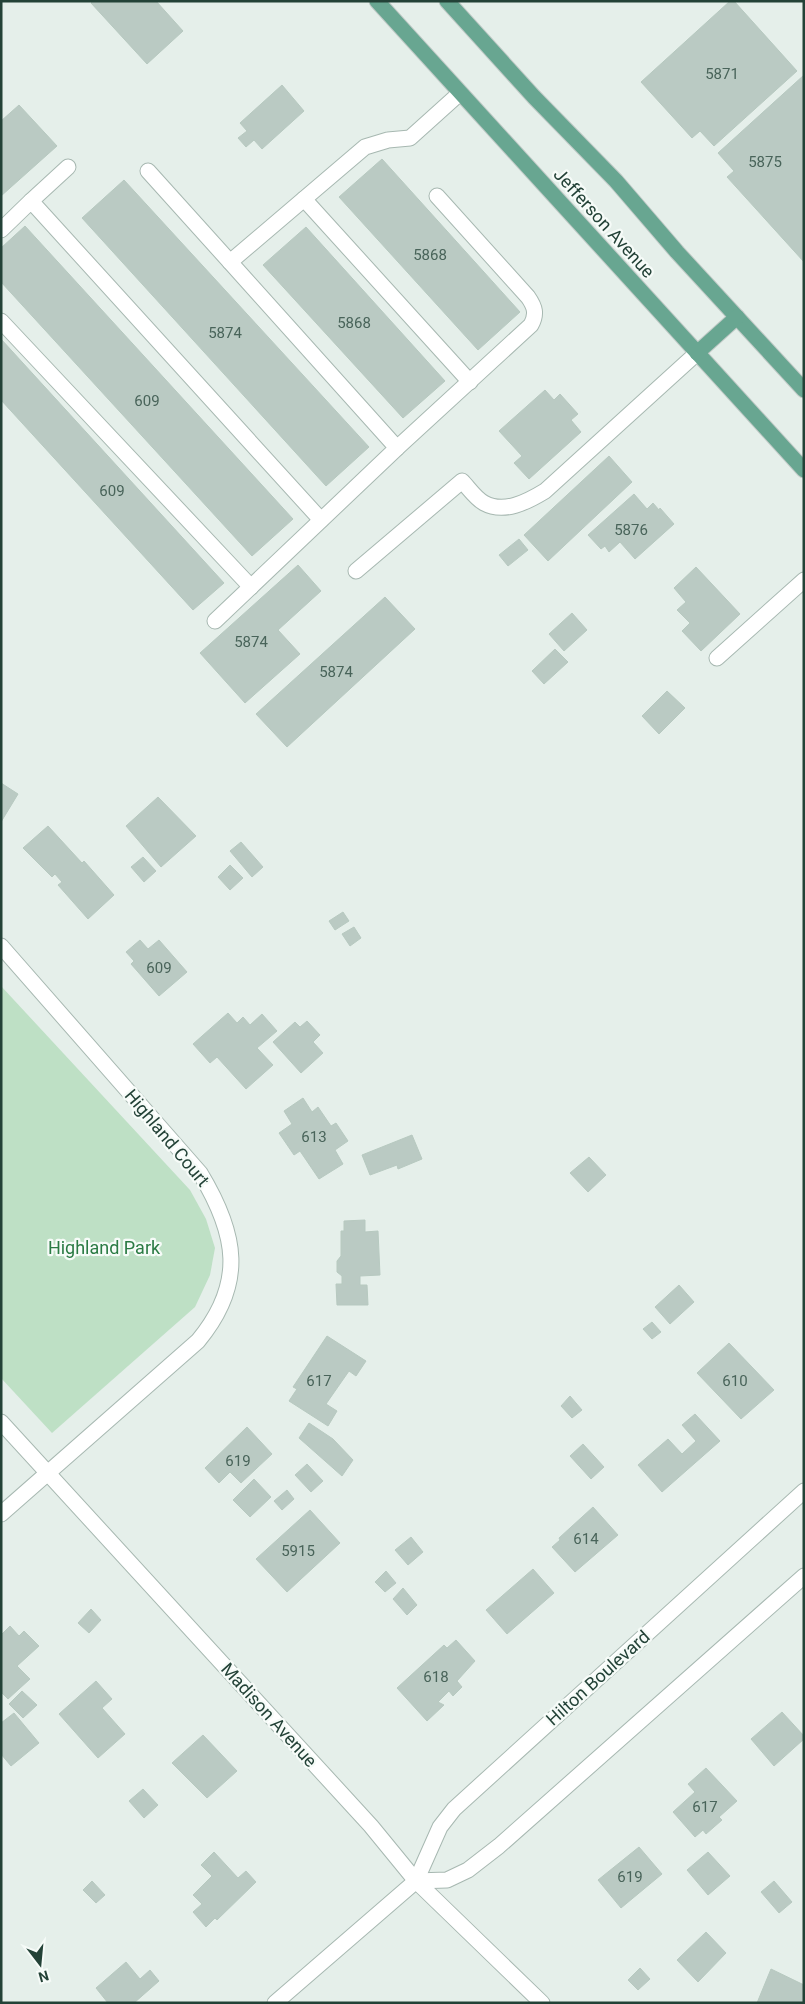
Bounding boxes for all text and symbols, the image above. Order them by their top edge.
house number: 5871 [705,65,739,83]
house number: 5875 [748,153,782,171]
street label: Jefferson Avenue [550,164,659,282]
house number: 5868 [413,246,447,264]
house number: 5868 [337,314,371,332]
house number: 5874 [208,324,242,342]
house number: 609 [134,392,160,410]
house number: 609 [99,482,125,500]
house number: 5876 [614,521,648,539]
house number: 5874 [234,633,268,651]
house number: 5874 [319,663,353,681]
house number: 609 [146,959,172,977]
street label: Highland Court [121,1085,214,1191]
house number: 613 [301,1128,327,1146]
park label: Highland Park [48,1237,161,1258]
house number: 617 [306,1372,332,1390]
house number: 610 [722,1372,748,1390]
house number: 619 [225,1452,251,1470]
house number: 614 [573,1530,599,1548]
house number: 5915 [281,1542,315,1560]
street label: Hilton Boulevard [542,1626,654,1729]
street label: Madison Avenue [217,1658,322,1771]
house number: 618 [423,1668,449,1686]
house number: 617 [692,1798,718,1816]
house number: 619 [617,1868,643,1886]
north arrow [15,1939,65,1989]
text: N [37,1967,51,1986]

